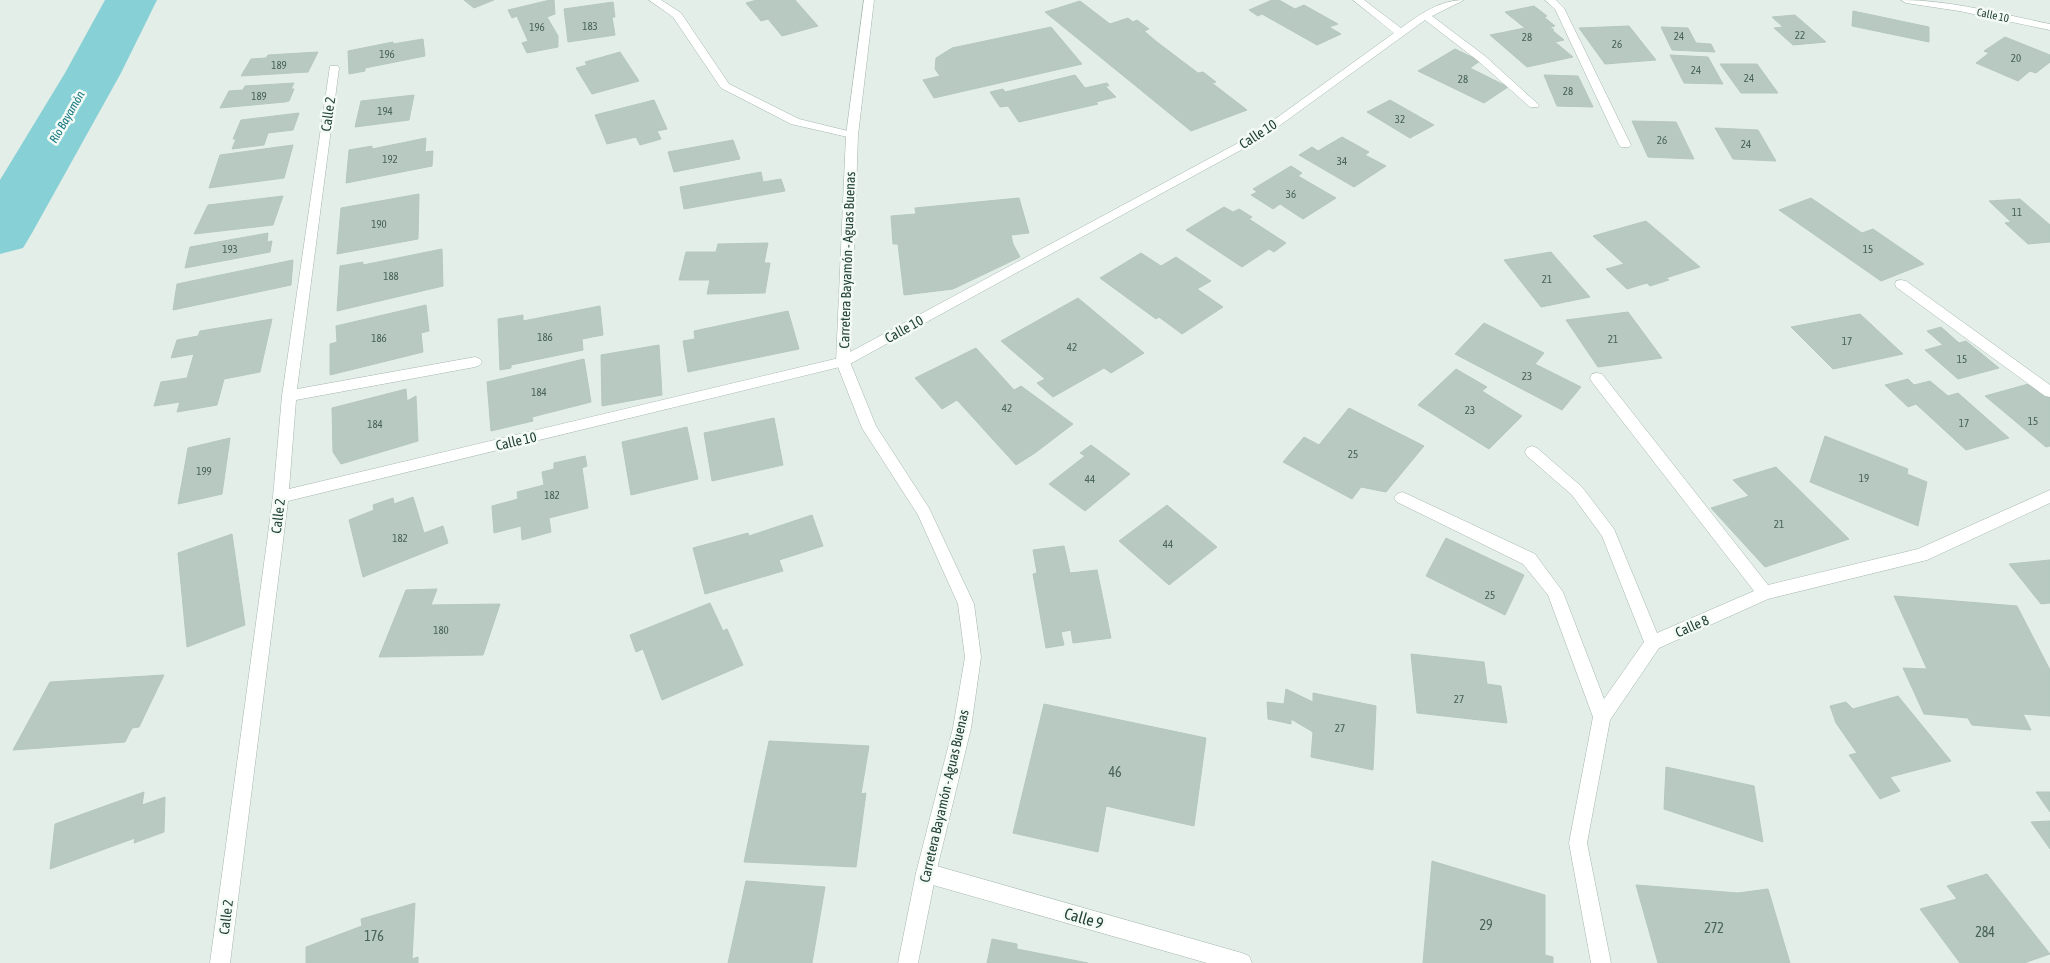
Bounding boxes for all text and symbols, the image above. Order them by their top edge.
street label: Calle 10 [1976,6,2010,24]
house number: 183 [582,20,598,32]
house number: 196 [529,21,545,33]
house number: 22 [1795,29,1805,41]
house number: 24 [1674,30,1684,42]
house number: 28 [1522,31,1532,43]
house number: 26 [1612,38,1622,50]
house number: 196 [379,48,395,60]
house number: 20 [2011,52,2021,64]
house number: 189 [271,59,287,71]
house number: 24 [1691,64,1701,76]
house number: 24 [1744,72,1754,84]
house number: 28 [1458,73,1468,85]
house number: 28 [1563,85,1573,97]
water label: Río Bayamón [46,88,88,146]
house number: 189 [251,90,267,102]
street label: Calle 2 [318,96,338,132]
house number: 194 [377,105,393,117]
house number: 32 [1395,113,1405,125]
street label: Calle 10 [1236,116,1280,152]
house number: 26 [1657,134,1667,146]
house number: 24 [1741,138,1751,150]
house number: 192 [382,153,398,165]
house number: 34 [1337,155,1347,167]
street label: Carretera Bayamón - Aguas Buenas [836,171,858,349]
house number: 36 [1286,188,1296,200]
house number: 11 [2012,206,2022,218]
house number: 190 [371,218,387,230]
house number: 193 [222,243,238,255]
house number: 15 [1863,243,1873,255]
house number: 188 [383,270,399,282]
house number: 21 [1542,273,1552,285]
street label: Calle 10 [882,312,926,346]
house number: 186 [537,331,553,343]
house number: 186 [371,332,387,344]
house number: 21 [1608,333,1618,345]
house number: 17 [1842,335,1852,347]
house number: 42 [1067,341,1077,353]
house number: 15 [1957,353,1967,365]
house number: 23 [1522,370,1532,382]
house number: 184 [531,386,547,398]
house number: 42 [1002,402,1012,414]
house number: 23 [1465,404,1475,416]
house number: 15 [2028,415,2038,427]
house number: 17 [1959,417,1969,429]
house number: 184 [367,418,383,430]
street label: Calle 10 [494,428,538,453]
house number: 25 [1348,448,1358,460]
house number: 199 [196,465,212,477]
house number: 19 [1859,472,1869,484]
house number: 44 [1085,473,1095,485]
house number: 182 [544,489,560,501]
street label: Calle 2 [268,498,288,534]
house number: 21 [1774,518,1784,530]
house number: 182 [392,532,408,544]
house number: 44 [1163,538,1173,550]
house number: 25 [1485,589,1495,601]
street label: Calle 8 [1673,611,1712,640]
house number: 180 [433,624,449,636]
house number: 27 [1454,693,1464,705]
street label: Carretera Bayamón - Aguas Buenas [916,708,972,884]
house number: 27 [1335,722,1345,734]
house number: 46 [1108,764,1122,780]
street label: Calle 2 [216,899,236,935]
street label: Calle 9 [1062,904,1106,932]
house number: 29 [1479,917,1493,933]
house number: 272 [1704,920,1724,936]
house number: 284 [1975,924,1995,940]
house number: 176 [364,928,384,944]

